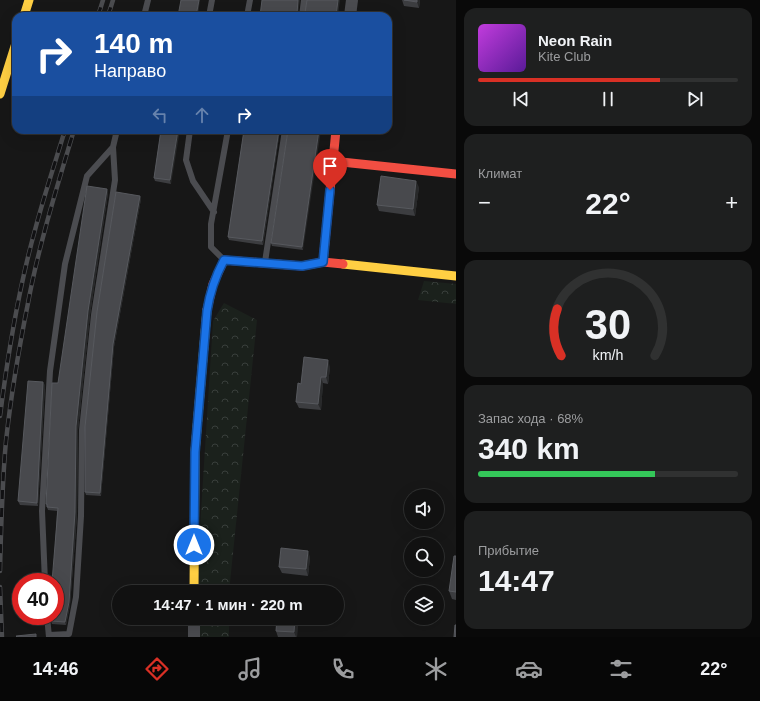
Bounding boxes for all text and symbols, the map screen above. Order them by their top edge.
icon: right [28,28,80,80]
text: 140 m [94,28,173,59]
text: Neon Rain [538,32,612,49]
text: Kite Club [538,49,591,64]
text: Направо [94,61,166,81]
icon: previous [510,88,532,110]
icon: pause [597,88,619,110]
icon: next [684,88,706,110]
icon: left [149,104,171,126]
icon: ahead [191,104,213,126]
icon: right [233,104,255,126]
pin [313,149,347,190]
icon: arrive [319,155,341,177]
text: Климат [478,166,522,181]
text: 22° [585,187,631,220]
text: − [478,190,491,215]
text: + [725,190,738,215]
text: 30 [585,301,631,348]
text: km/h [593,347,624,363]
text: Запас хода · 68% [478,411,583,426]
text: 340 km [478,432,580,465]
map controls [404,489,444,625]
button: sound [404,489,444,529]
position arrow [173,524,215,566]
button: search [404,537,444,577]
text: Прибытие [478,543,539,558]
text: 14:47 [478,564,555,597]
speed limit sign: 40 [12,573,64,625]
button: layers [404,585,444,625]
text: 14:47 · 1 мин · 220 m [153,596,303,613]
icon: directions [143,655,171,683]
icon: music [236,655,264,683]
icon: phone [329,655,357,683]
icon: climate [422,655,450,683]
icon: car [515,655,543,683]
icon: filters [607,655,635,683]
text: 14:46 [32,659,78,679]
text: 22° [700,659,727,679]

